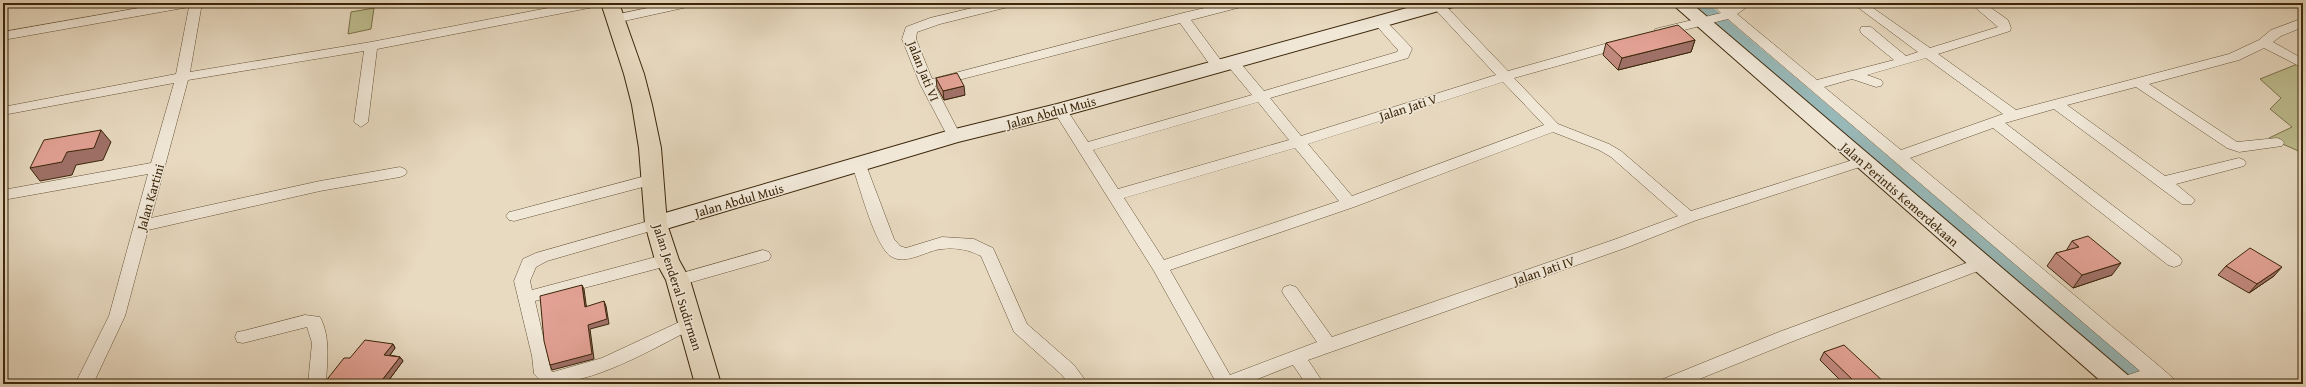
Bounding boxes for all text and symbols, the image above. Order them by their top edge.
street label: Jalan Jati VI [902,36,944,104]
street label: Jalan Jati V [1375,89,1440,126]
street label: Jalan Abdul Muis [1002,91,1098,134]
street label: Jalan Perintis Kemerdekaan [1835,136,1963,251]
street label: Jalan Kartini [131,161,169,235]
street label: Jalan Abdul Muis [690,179,786,223]
street label: Jalan Jenderal Sudirman [647,220,707,354]
street label: Jalan Jati IV [1509,251,1578,291]

